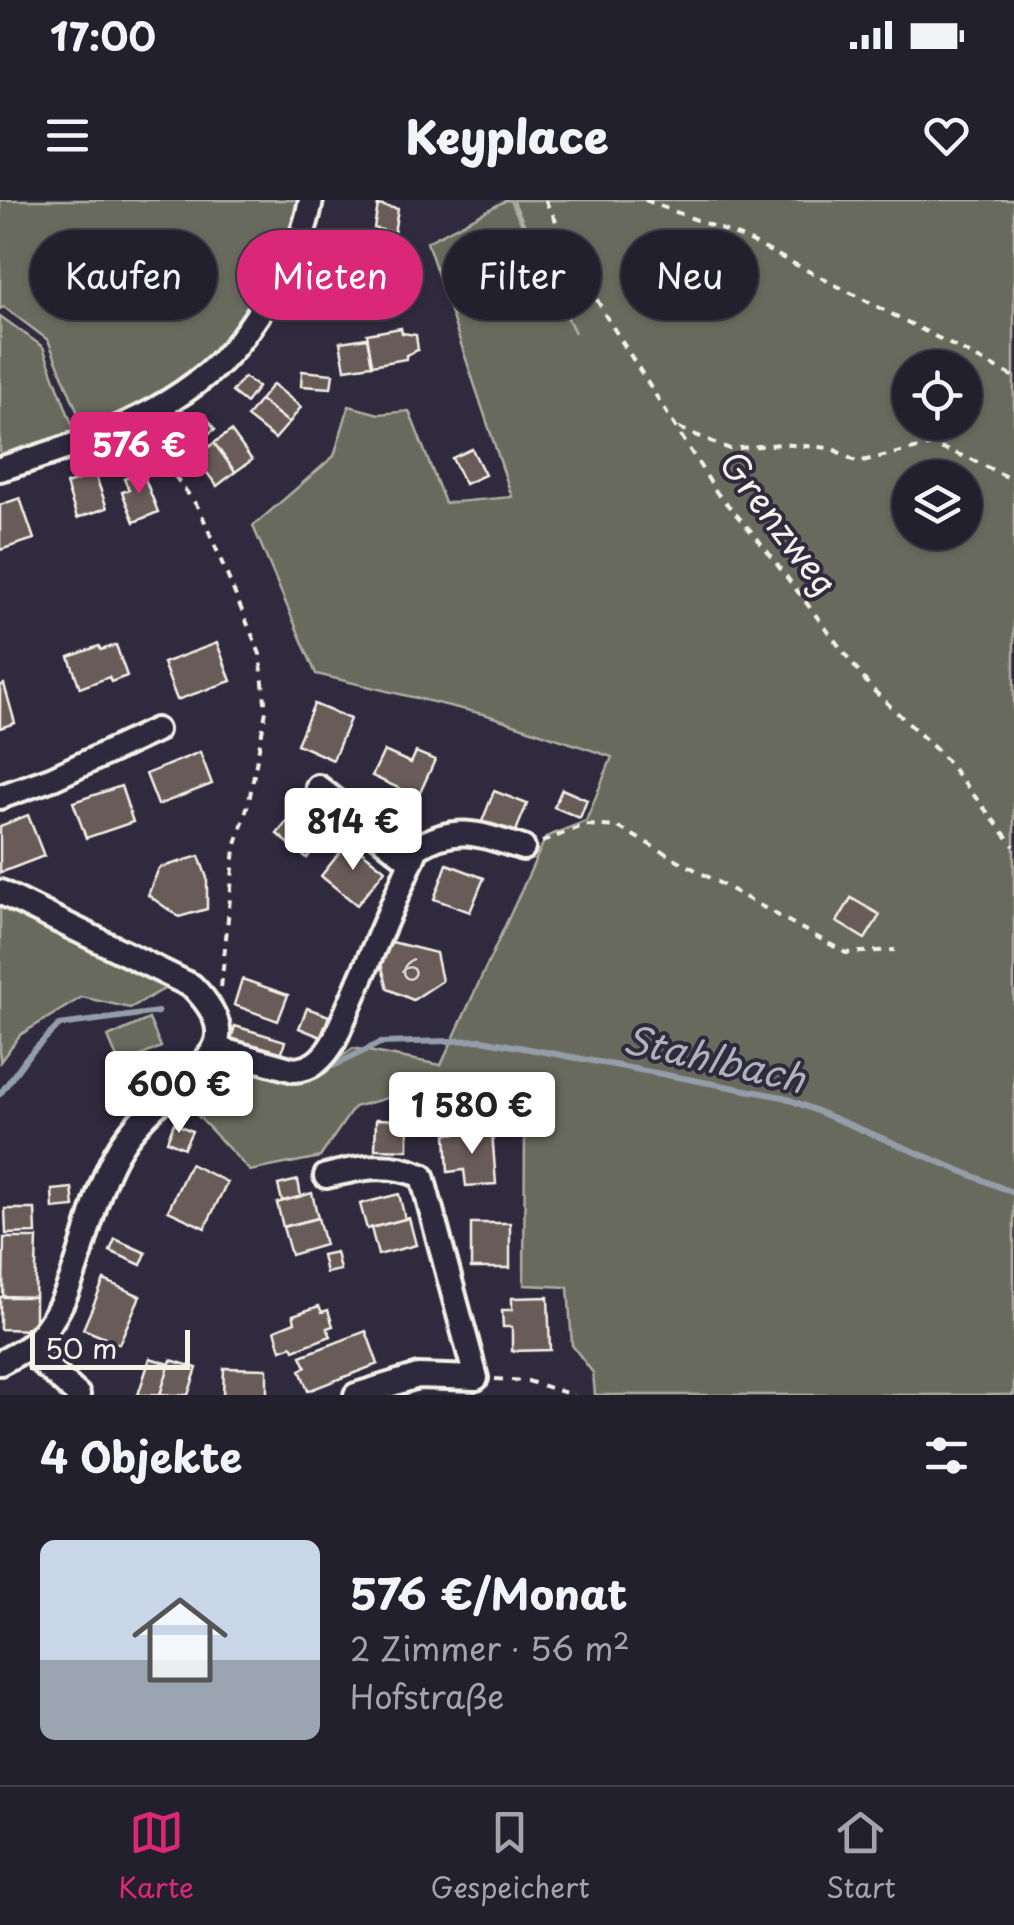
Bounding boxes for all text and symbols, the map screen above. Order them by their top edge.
text: 17:00 [50,7,156,64]
text: Keyplace [406,101,608,169]
icon: menu [40,108,95,163]
icon: heart [919,108,974,163]
chip: Kaufen [30,230,217,320]
chip: Mieten [237,230,423,320]
chip: Filter [443,230,601,320]
chip: Neu [621,230,758,320]
map controls [892,350,982,550]
button: locate [892,350,982,440]
pin: 576 € [69,412,209,497]
text: 576 € [92,420,186,468]
street label: Grenzweg [708,439,852,606]
button: layers [892,460,982,550]
pin: 814 € [283,788,423,873]
text: 814 € [307,796,399,844]
house number: 6 [400,946,422,991]
water label: Stahlbach [618,1009,812,1106]
pin: 600 € [109,1051,249,1136]
text: 600 € [127,1059,231,1107]
pin: 1 580 € [380,1072,564,1157]
text: 1 580 € [411,1080,533,1128]
scale bar [30,1325,190,1370]
text: 50 m [45,1326,118,1369]
text: 4 Objekte [40,1424,242,1487]
icon: filters [919,1428,974,1483]
text: 576 €/Monat [350,1561,628,1624]
icon: home [120,1580,240,1700]
text: 2 Zimmer · 56 m² [350,1624,630,1672]
text: Hofstraße [350,1672,504,1720]
tab: Karte [118,1805,194,1908]
tab: Gespeichert [430,1805,590,1908]
tab: Start [826,1805,896,1908]

